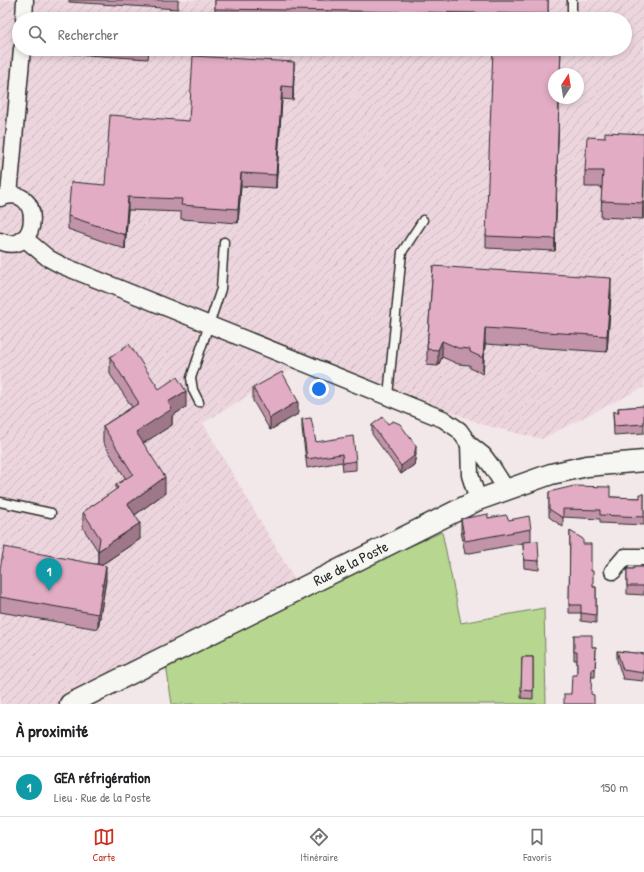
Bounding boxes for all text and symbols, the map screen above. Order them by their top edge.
search box [12,12,632,56]
icon: search [26,23,48,45]
text: Rechercher [58,24,119,45]
north arrow [548,68,584,104]
your location [309,379,329,399]
street label: Rue de la Poste [310,536,392,591]
pin: 1 [36,558,62,591]
text: À proximité [16,719,88,742]
text: GEA réfrigération [54,767,151,788]
text: 1 [27,778,31,796]
text: 150 m [600,778,628,796]
text: Lieu · Rue de la Poste [54,788,151,806]
tab: Carte [93,826,115,864]
tab: Itinéraire [300,826,338,864]
tab: Favoris [523,826,551,864]

